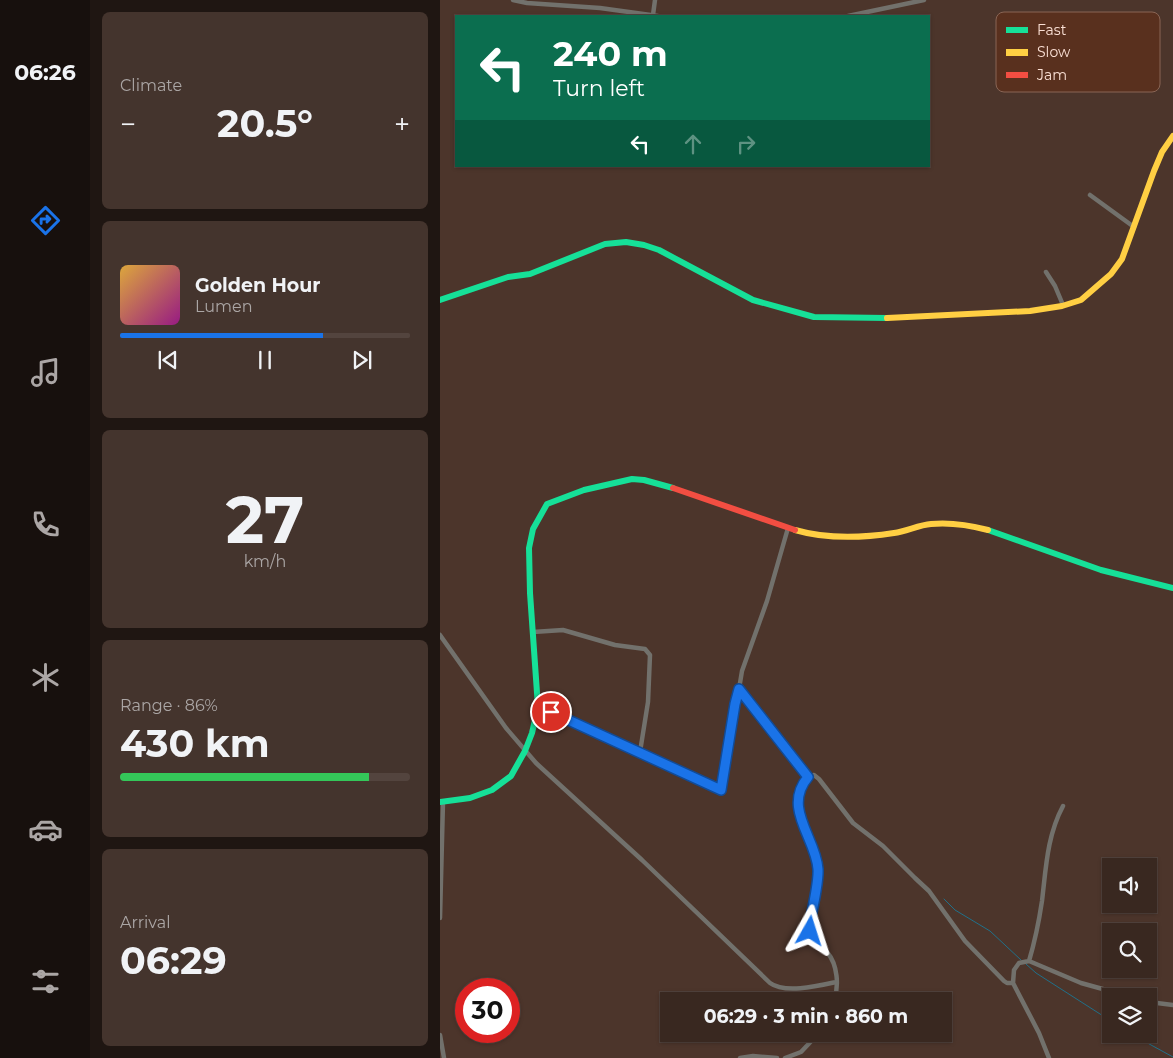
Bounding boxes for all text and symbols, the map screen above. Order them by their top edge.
legend [996,12,1160,92]
text: Fast [1037,21,1067,39]
text: 240 m [553,32,668,75]
icon: left [470,35,535,100]
text: Slow [1037,43,1071,61]
text: 06:26 [14,59,76,86]
text: Jam [1036,66,1067,84]
text: Turn left [553,75,645,102]
text: Climate [120,76,182,95]
text: 20.5° [217,100,313,147]
text: − [120,107,136,141]
text: + [394,107,410,141]
icon: left [626,130,654,158]
icon: ahead [679,130,707,158]
icon: right [732,130,760,158]
icon: directions [28,203,63,238]
text: Golden Hour [195,274,321,297]
text: Lumen [195,297,253,316]
icon: previous [154,346,182,374]
icon: pause [251,346,279,374]
icon: next [348,346,376,374]
icon: music [28,355,63,390]
text: 27 [226,480,304,559]
icon: phone [28,507,63,542]
text: km/h [244,552,286,571]
icon: climate [28,660,63,695]
pin [530,691,572,733]
text: Range · 86% [120,696,218,715]
icon: arrive [537,698,565,726]
text: 430 km [120,720,270,767]
icon: car [28,812,63,847]
map controls [1102,858,1157,1043]
button: sound [1102,858,1157,913]
position arrow [783,904,835,956]
text: Arrival [120,913,170,932]
button: search [1102,923,1157,978]
text: 06:29 [120,937,227,984]
icon: filters [28,964,63,999]
speed limit sign: 30 [455,978,520,1043]
button: layers [1102,988,1157,1043]
text: 06:29 · 3 min · 860 m [704,1005,908,1028]

